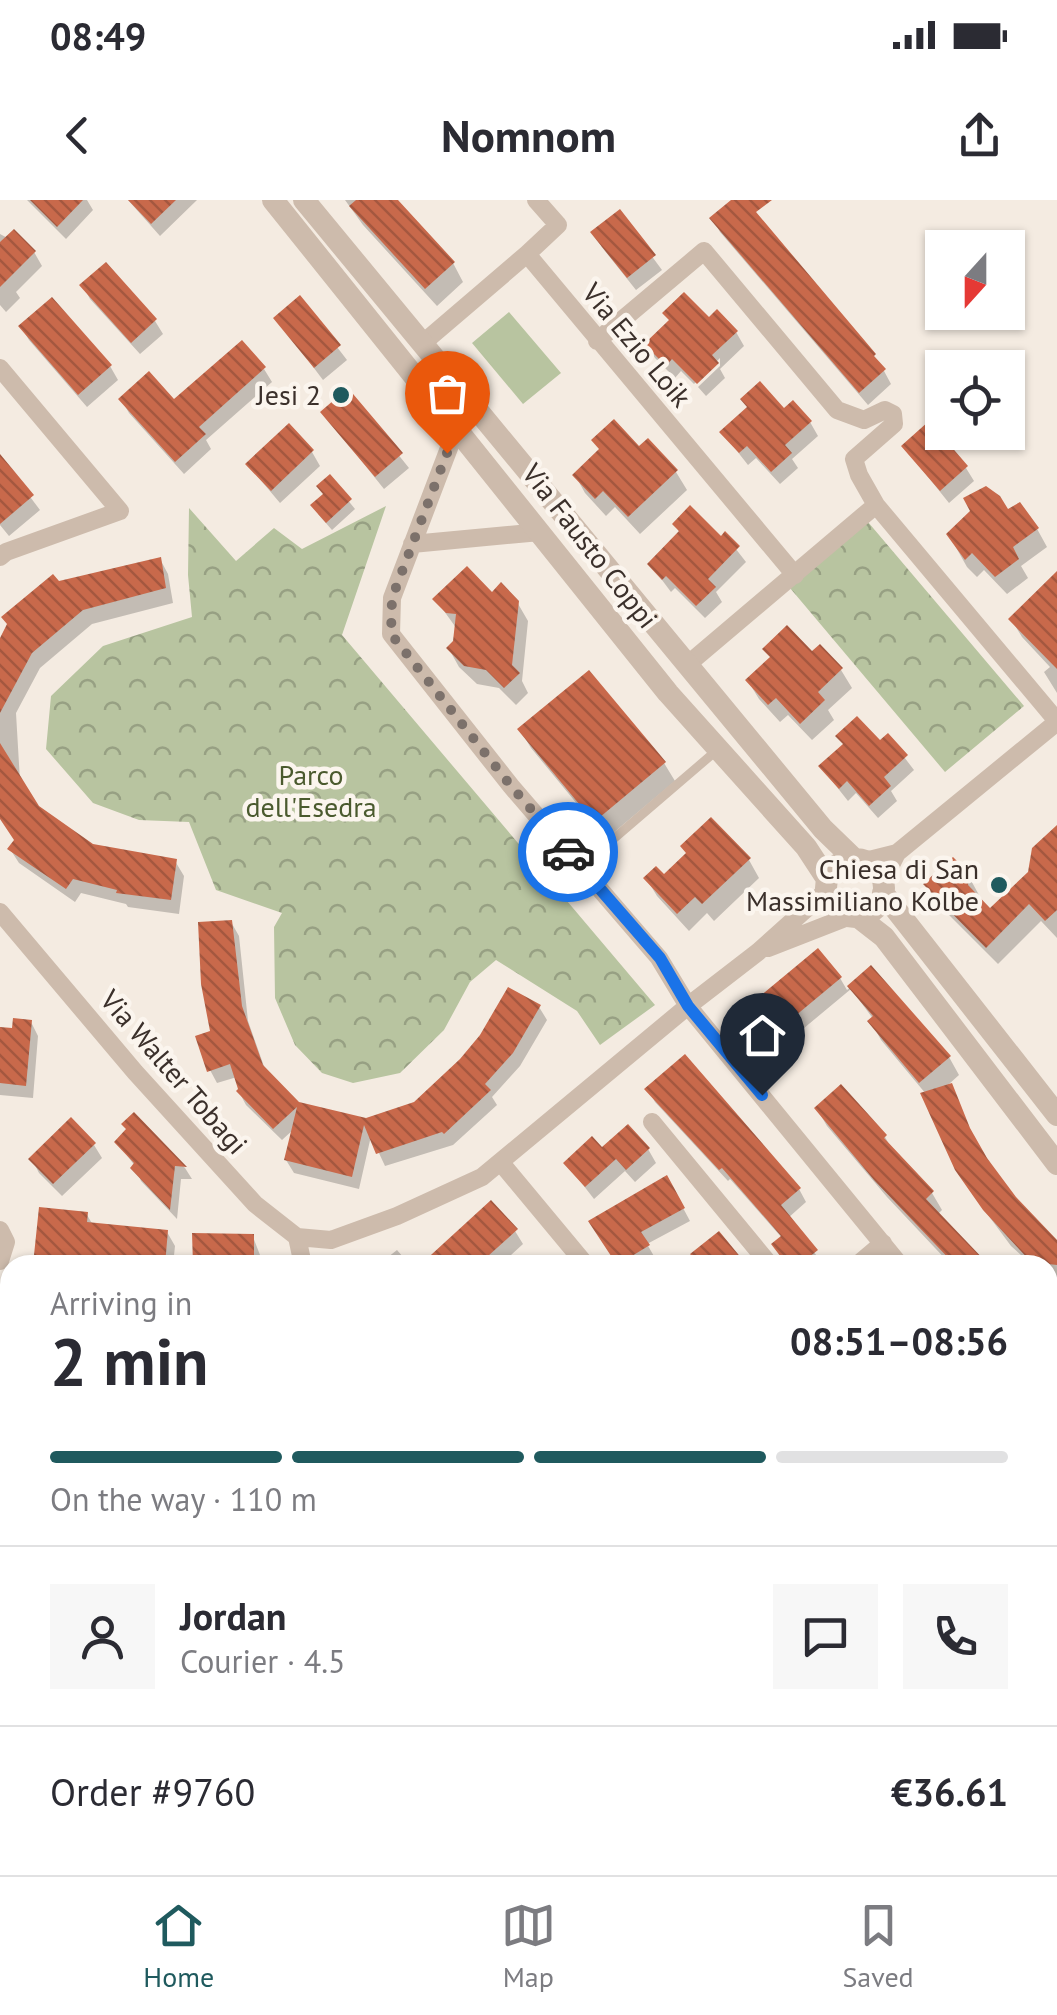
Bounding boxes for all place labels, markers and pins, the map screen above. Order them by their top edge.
pin [405,351,490,454]
place label: Jesi 2 [256,376,321,413]
marker: Jesi 2 [330,384,352,406]
place label: Chiesa di San Massimiliano Kolbe [746,850,979,919]
marker: Chiesa di San Massimiliano Kolbe [988,874,1010,896]
pin [720,993,805,1096]

